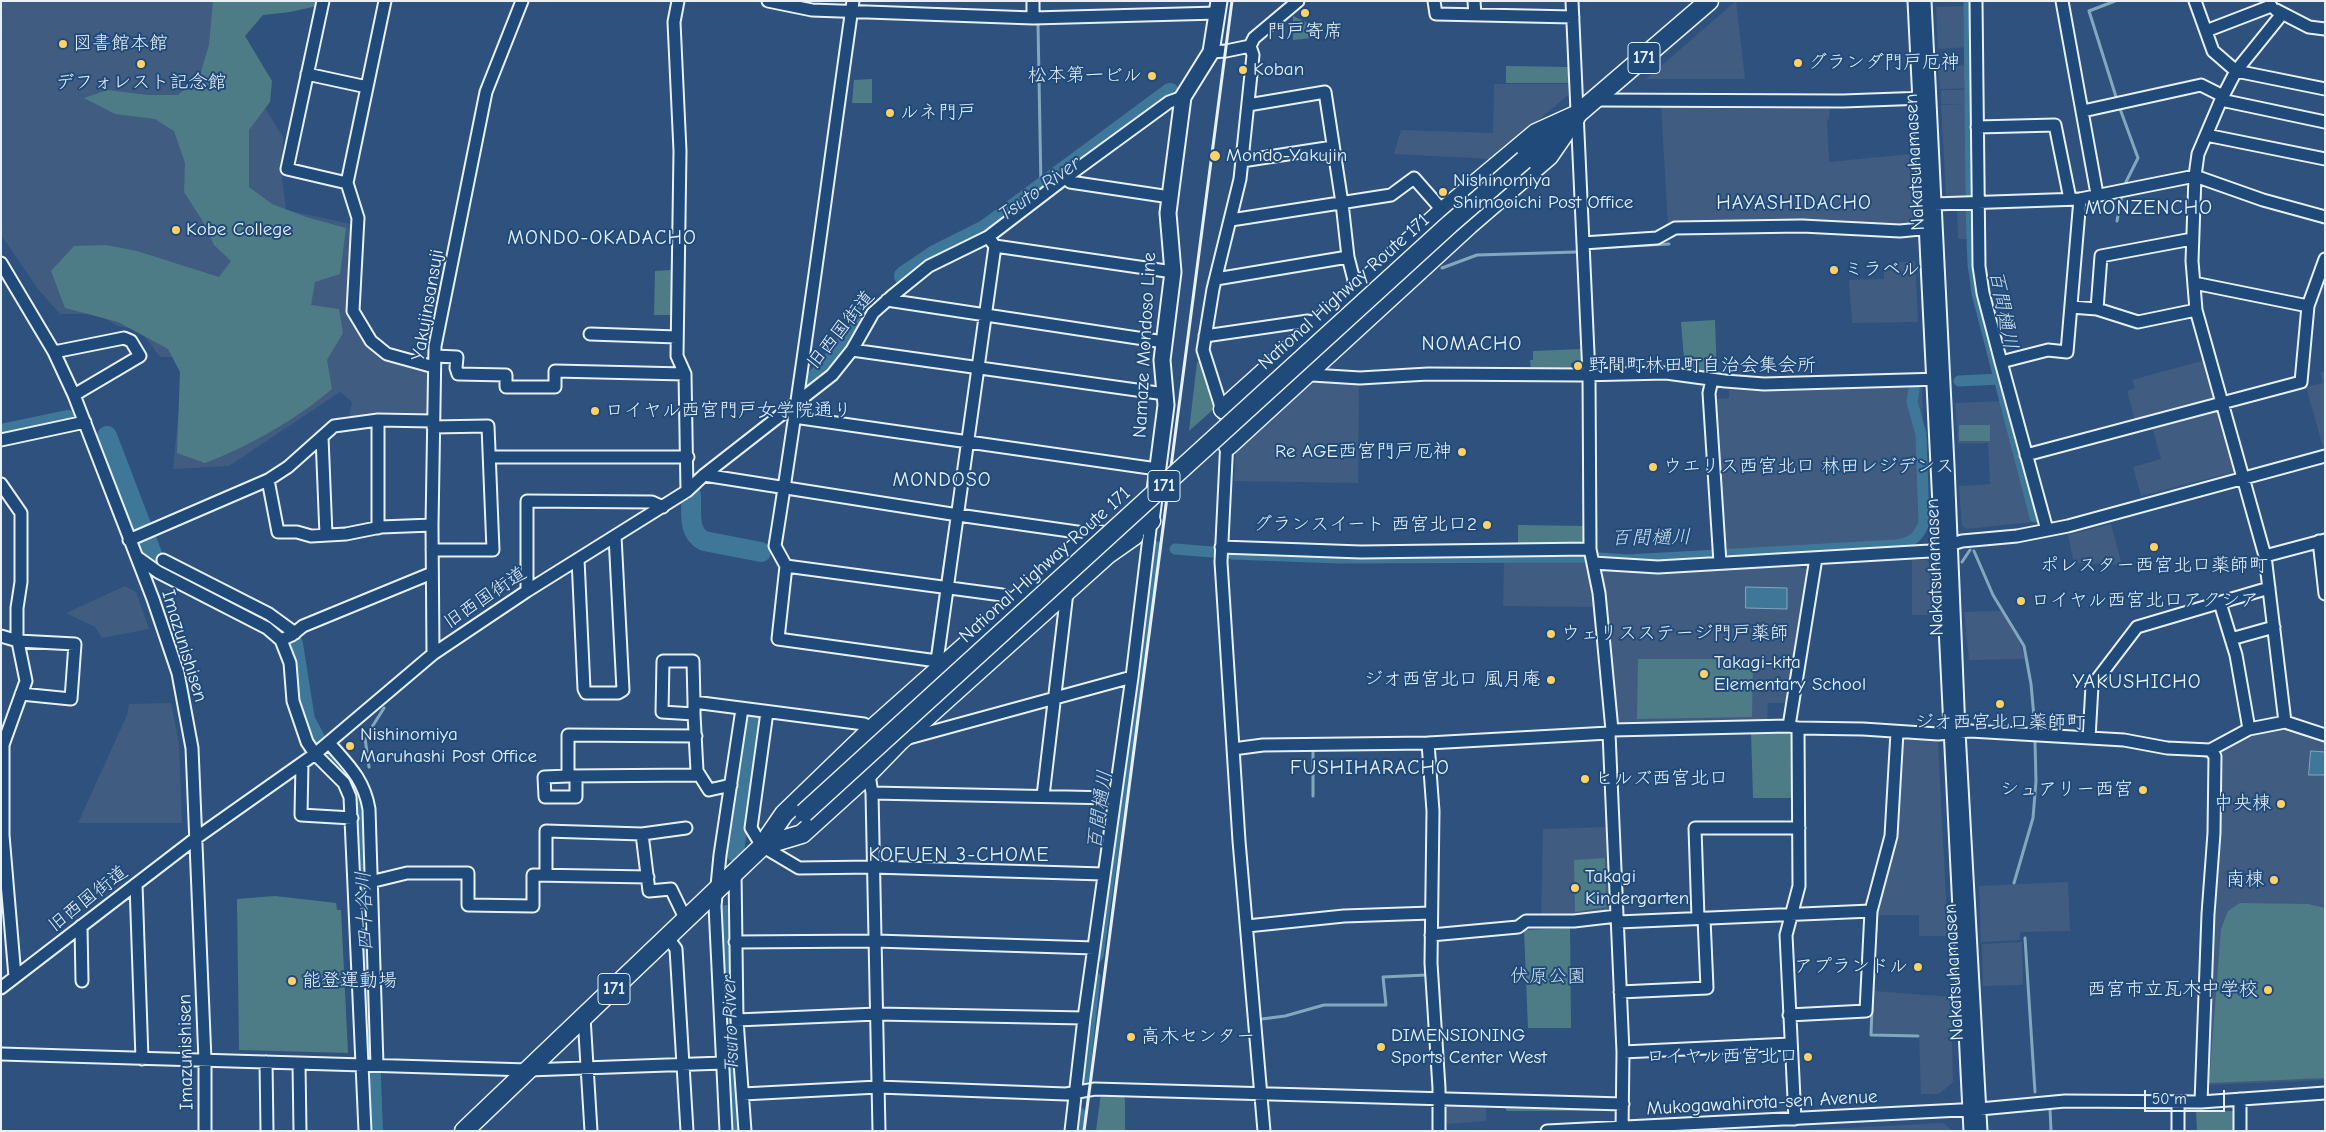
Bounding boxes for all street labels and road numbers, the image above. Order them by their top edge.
road number: 171 [1628,42,1660,74]
street label: Nakatsuhamasen [1900,93,1930,231]
street label: National Highway Route 171 [1254,209,1434,375]
street label: Yakujinsansuji [407,248,449,362]
street label: Namaze Mondoso Line [1129,252,1161,438]
street label: 旧西国街道 [802,286,880,374]
road number: 171 [1148,471,1180,502]
street label: National Highway Route 171 [955,482,1135,648]
street label: Nakatsuhamasen [1921,498,1949,636]
street label: 旧西国街道 [439,562,531,634]
street label: Imazunishisen [156,587,212,705]
street label: 旧西国街道 [44,861,132,937]
street label: Nakatsuhamasen [1939,903,1969,1041]
road number: 171 [598,974,630,1004]
street label: Imazunishisen [174,994,198,1110]
street label: Mukogawahirota-sen Avenue [1646,1086,1878,1120]

